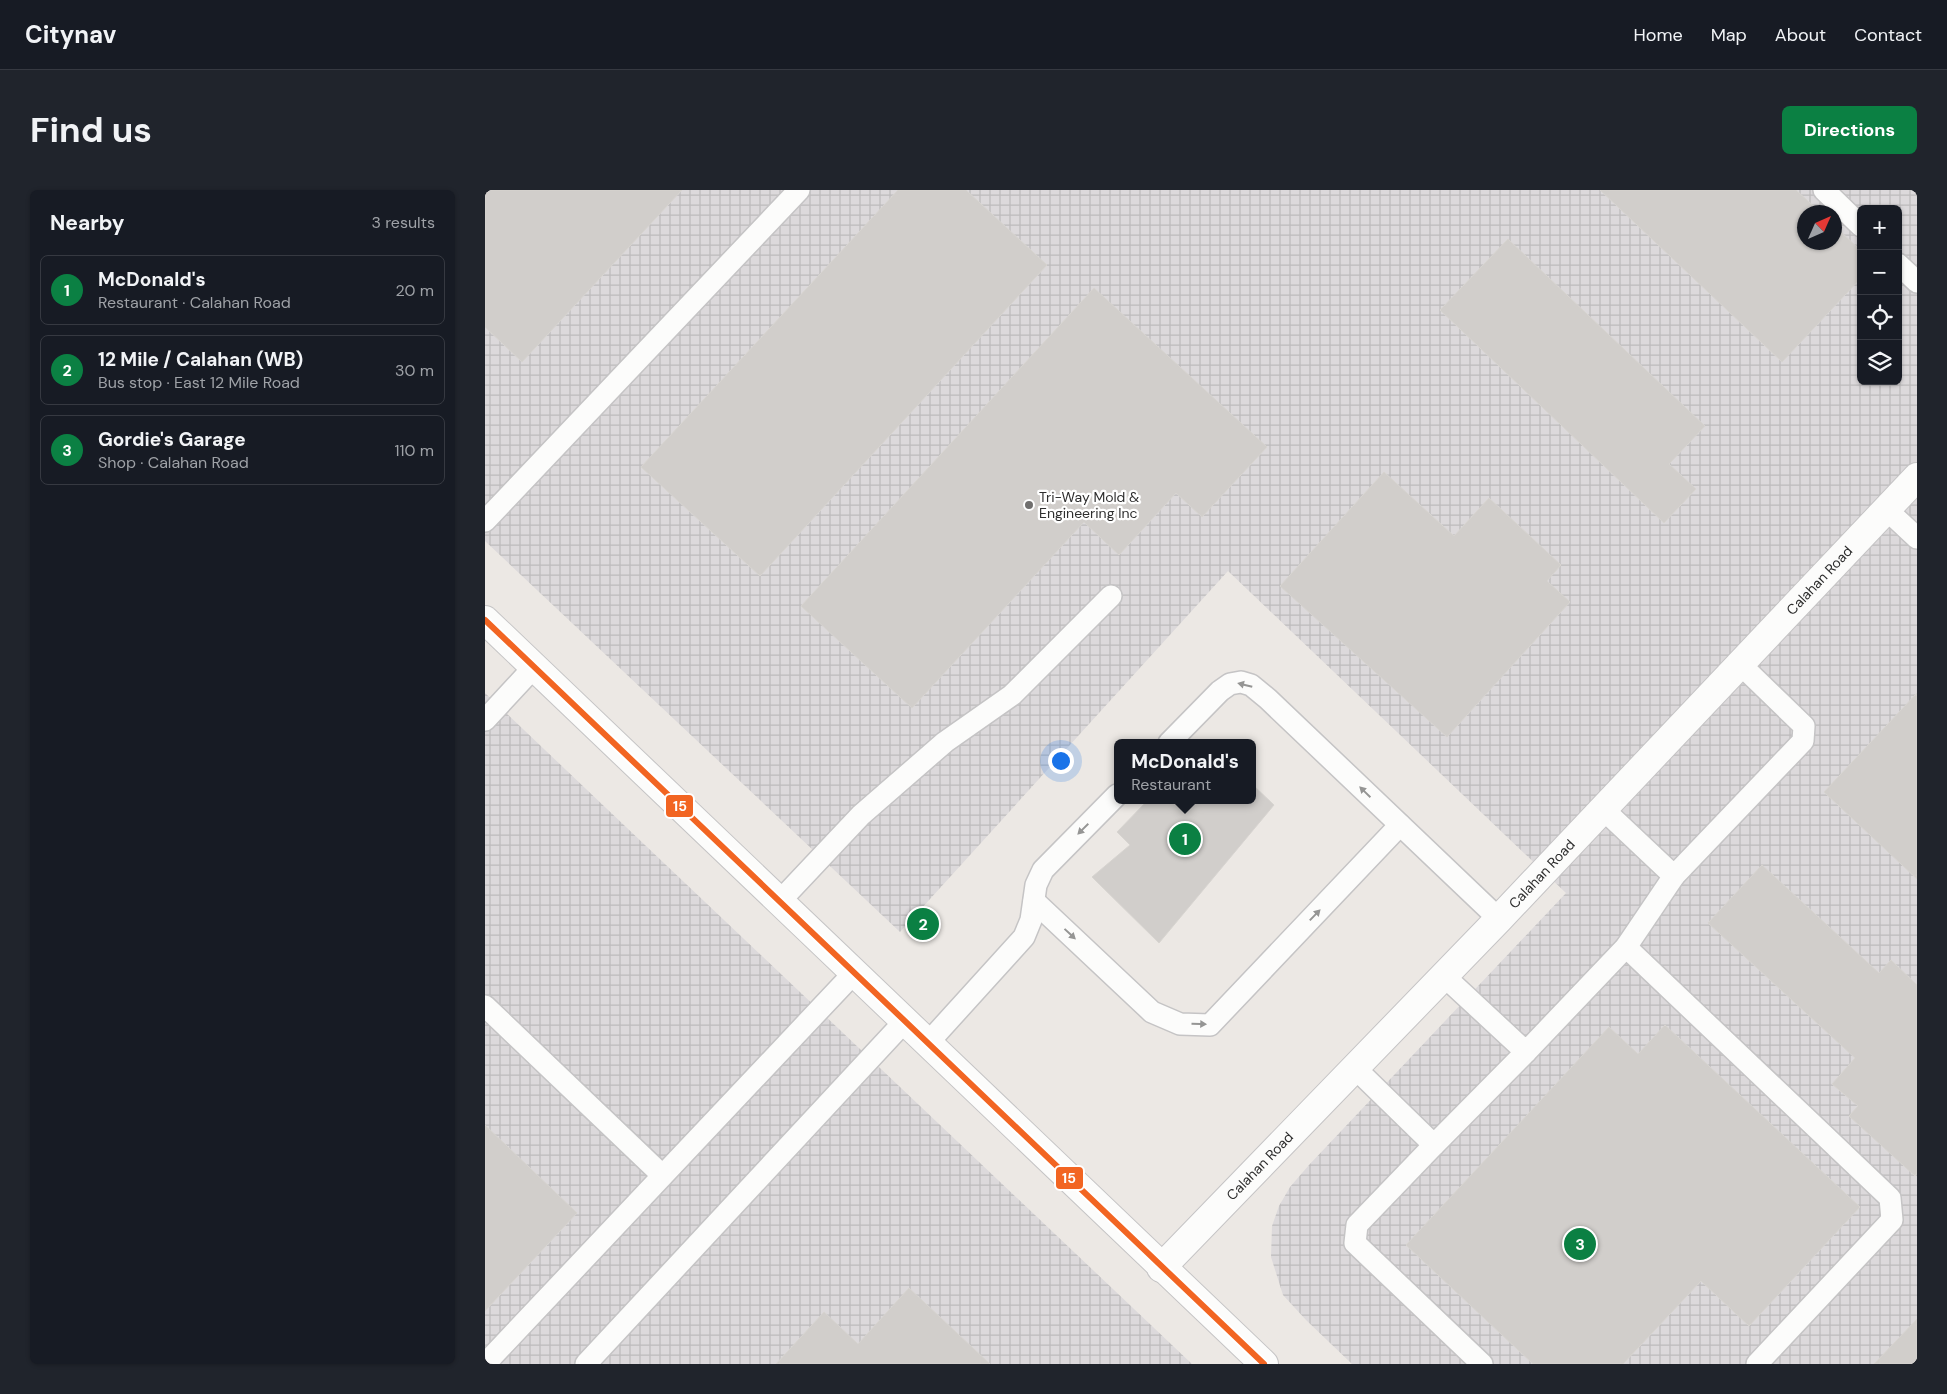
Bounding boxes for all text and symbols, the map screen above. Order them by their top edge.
text: Citynav [25,19,116,50]
text: Home [1633,23,1683,47]
text: Map [1711,23,1747,47]
text: About [1775,23,1826,47]
text: Contact [1854,23,1922,47]
button: Directions [1782,106,1917,154]
text: Find us [30,107,152,153]
north arrow [1797,205,1842,250]
map controls [1857,205,1902,385]
button: + [1857,205,1902,250]
text: Nearby [50,209,124,237]
text: 3 results [372,212,435,233]
button: − [1857,250,1902,295]
text: McDonald's [98,267,206,292]
text: 1 [64,280,70,301]
text: 20 m [395,280,434,301]
text: Restaurant · Calahan Road [98,292,291,313]
button: locate [1857,295,1902,340]
button: layers [1857,340,1902,385]
text: 12 Mile / Calahan (WB) [98,347,303,372]
text: 2 [62,360,72,381]
text: 30 m [395,360,434,381]
text: Bus stop · East 12 Mile Road [98,372,300,393]
text: Gordie's Garage [98,427,246,452]
text: 3 [62,440,72,461]
text: 110 m [395,440,434,461]
text: Shop · Calahan Road [98,452,249,473]
place label: Tri-Way Mold & Engineering Inc [1039,488,1139,522]
marker: Tri-Way Mold & Engineering Inc [1023,499,1035,511]
street label: Calahan Road [1782,542,1856,619]
one-way arrow [1237,681,1253,689]
popup [1114,739,1256,804]
your location [1048,748,1074,774]
text: McDonald's [1131,749,1239,774]
text: Restaurant [1131,774,1211,795]
one-way arrow [1359,786,1371,798]
line badge: 15 [665,794,694,818]
text: 15 [673,797,687,815]
pin: 1 [1169,820,1201,858]
one-way arrow [1077,823,1089,835]
street label: Calahan Road [1505,836,1579,912]
pin: 2 [907,905,939,943]
one-way arrow [1309,909,1321,921]
one-way arrow [1063,928,1075,940]
one-way arrow [1191,1021,1207,1029]
street label: Calahan Road [1223,1128,1297,1204]
line badge: 15 [1055,1166,1084,1190]
text: 15 [1062,1169,1076,1187]
pin: 3 [1564,1225,1596,1263]

